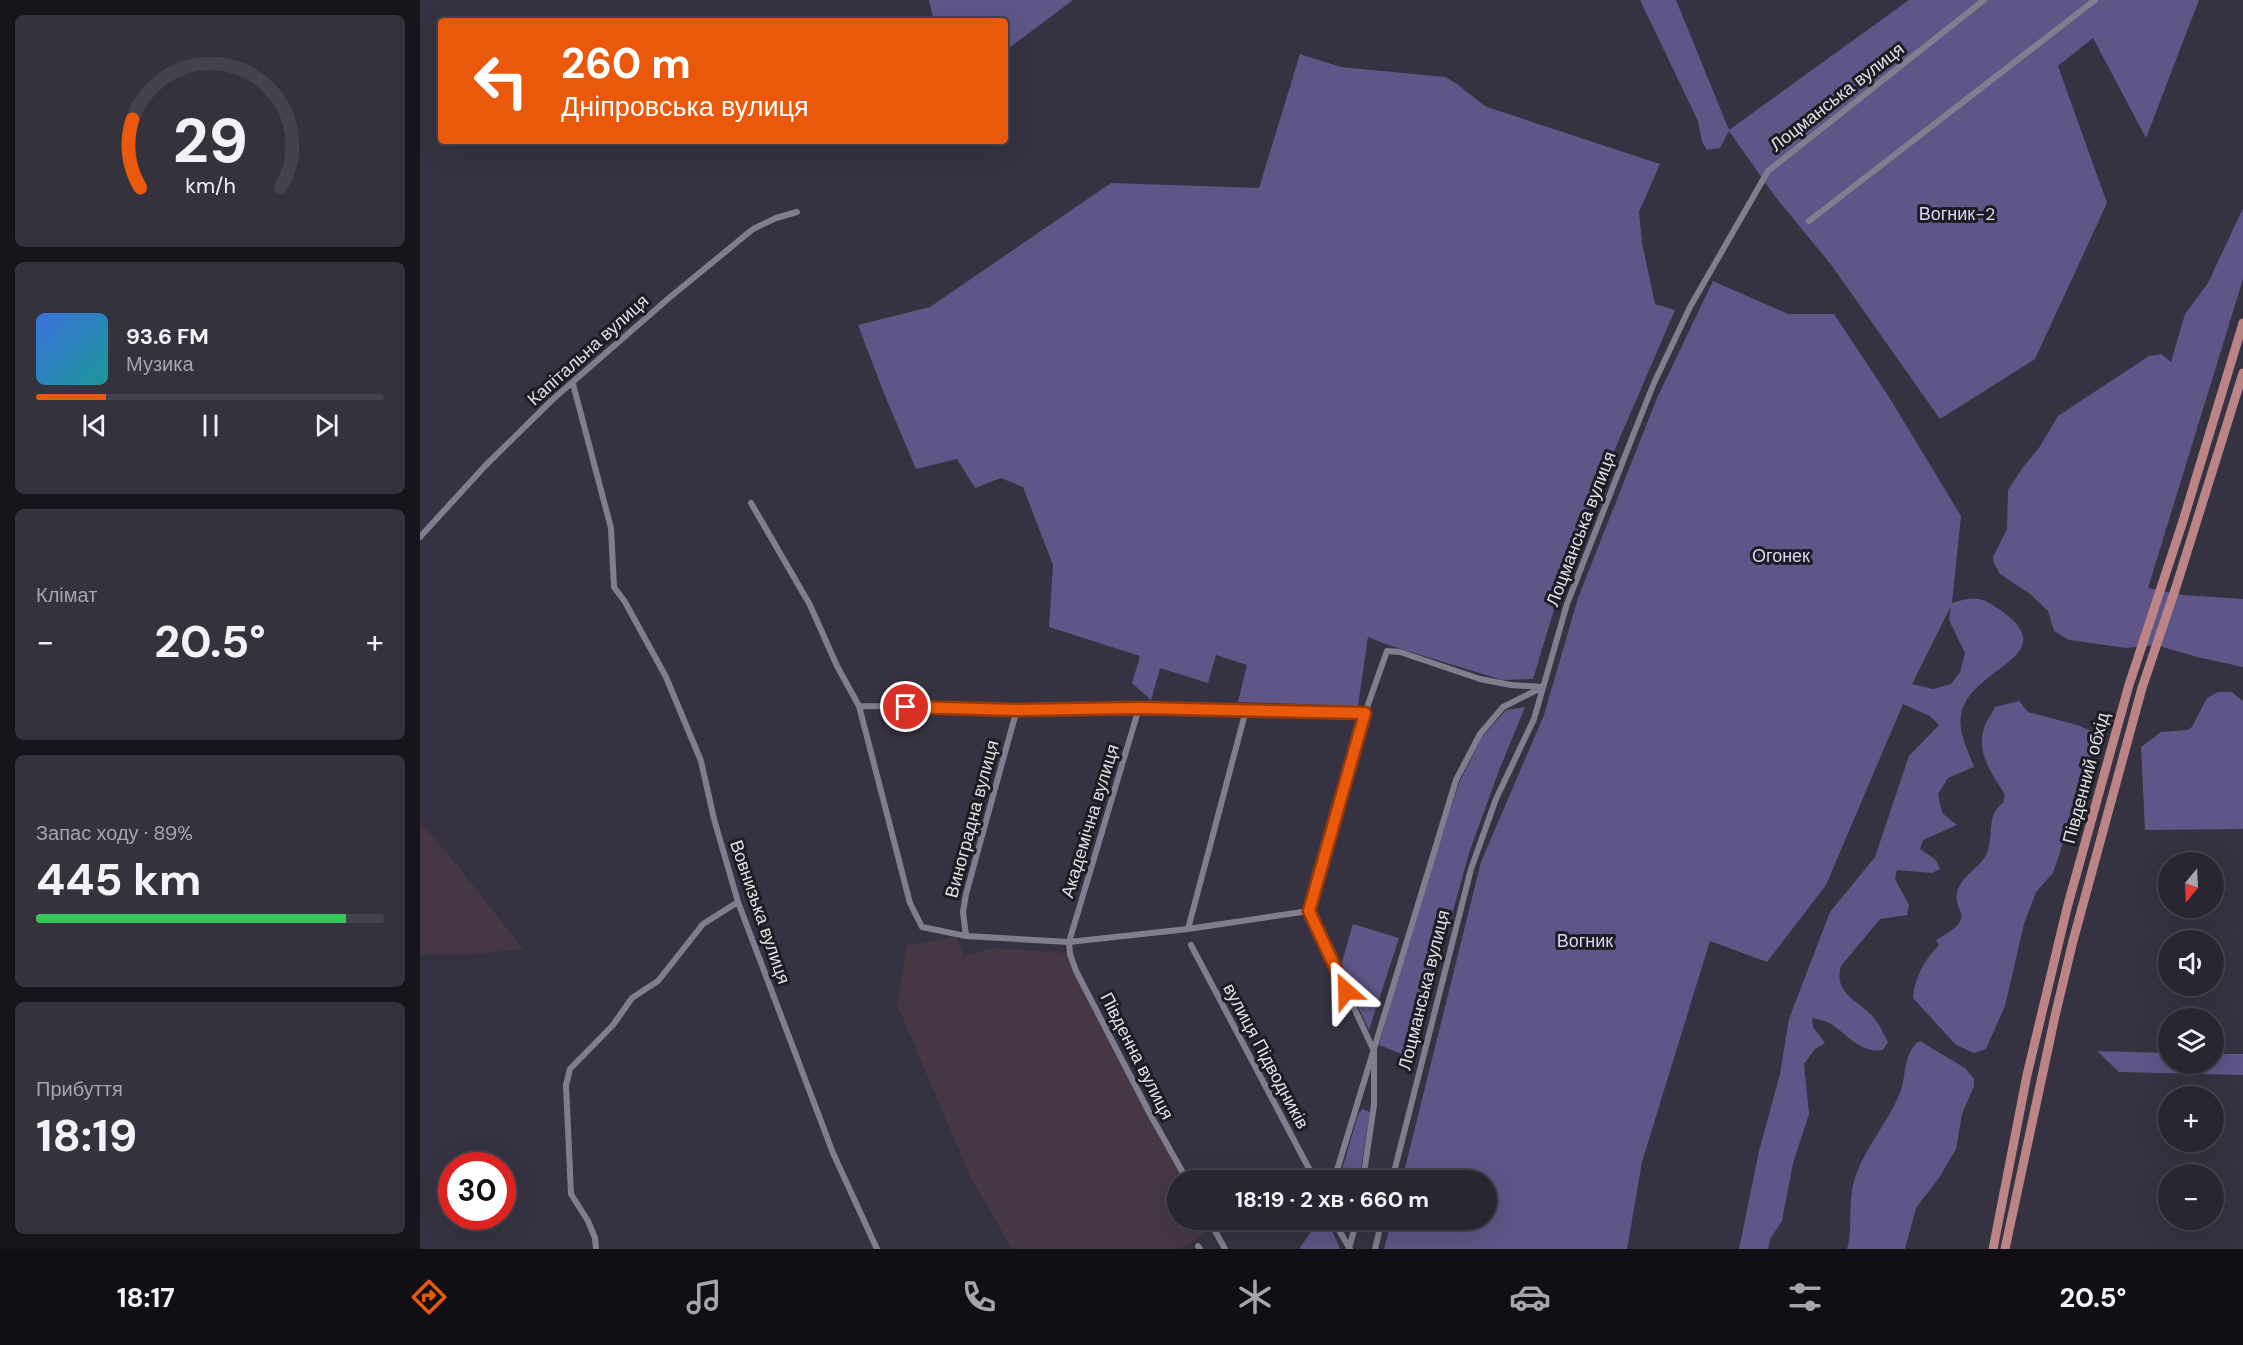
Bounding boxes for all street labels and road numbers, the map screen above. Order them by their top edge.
street label: Лоцманська вулиця [1765,37,1909,157]
street label: Капітальна вулиця [522,289,654,411]
street label: Лоцманська вулиця [1540,448,1622,610]
street label: Південний обхід [2057,709,2115,846]
street label: Виноградна вулиця [939,738,1005,900]
street label: Академічна вулиця [1055,741,1125,901]
street label: Вовнизька вулиця [724,837,796,987]
street label: Лоцманська вулиця [1392,907,1456,1073]
street label: вулиця Підводників [1217,979,1315,1133]
street label: Південна вулиця [1095,988,1179,1124]

